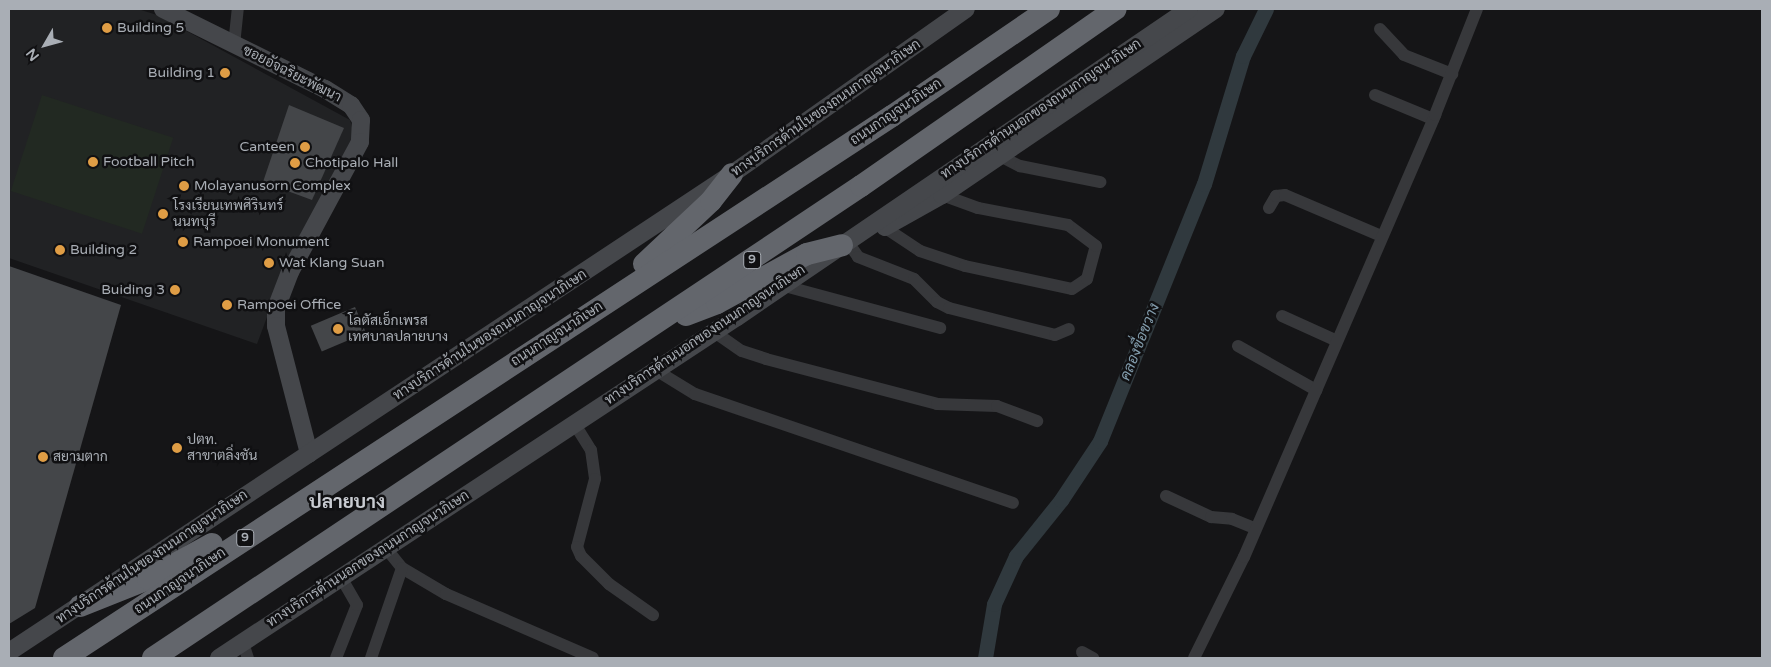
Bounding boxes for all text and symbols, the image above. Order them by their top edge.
north arrow [20,20,70,70]
place label: Building 5 [117,20,184,36]
marker: Building 5 [101,22,113,34]
street label: ทางบริการด้านนอกของถนนกาญจนาภิเษก [938,35,1144,183]
street label: ทางบริการด้านในของถนนกาญจนาภิเษก [728,36,924,180]
street label: ซอยอัจฉริยะพัฒนา [240,42,344,106]
text: N [23,45,43,64]
place label: Building 1 [148,65,215,81]
marker: Building 1 [219,67,231,79]
street label: ถนนกาญจนาภิเษก [847,75,945,149]
place label: Canteen [239,139,295,155]
marker: Canteen [299,141,311,153]
place label: Football Pitch [103,154,195,170]
place label: Chotipalo Hall [305,155,398,171]
marker: Football Pitch [87,156,99,168]
marker: Chotipalo Hall [289,157,301,169]
place label: Molayanusorn Complex [194,178,351,194]
marker: Molayanusorn Complex [178,180,190,192]
place label: โรงเรียนเทพศิรินทร์ นนทบุรี [173,198,283,230]
marker: โรงเรียนเทพศิรินทร์ นนทบุรี [157,208,169,220]
place label: Rampoei Monument [193,234,329,250]
marker: Rampoei Monument [177,236,189,248]
place label: Building 2 [70,242,137,258]
marker: Building 2 [54,244,66,256]
road number: 9 [742,250,762,270]
place label: Wat Klang Suan [279,255,384,271]
marker: Wat Klang Suan [263,257,275,269]
street label: ทางบริการด้านนอกของถนนกาญจนาภิเษก [602,261,808,409]
street label: ทางบริการด้านในของถนนกาญจนาภิเษก [390,266,590,404]
place label: Buiding 3 [101,282,165,298]
marker: Buiding 3 [169,284,181,296]
place label: Rampoei Office [237,297,341,313]
street label: ถนนกาญจนาภิเษก [508,298,606,370]
marker: Rampoei Office [221,299,233,311]
water label: คลองขื่อขวาง [1116,301,1164,383]
place label: โลตัสเอ็กเพรส เทศบาลปลายบาง [348,313,448,346]
marker: โลตัสเอ็กเพรส เทศบาลปลายบาง [332,323,344,335]
place label: ปตท. สาขาตลิ่งชัน [187,432,257,464]
marker: ปตท. สาขาตลิ่งชัน [171,442,183,454]
place label: สยามตาก [53,449,108,465]
marker: สยามตาก [37,451,49,463]
street label: ทางบริการด้านในของถนนกาญจนาภิเษก [53,486,251,628]
street label: ทางบริการด้านนอกของถนนกาญจนาภิเษก [263,487,473,631]
district label: ปลายบาง [309,492,385,514]
road number: 9 [235,528,255,548]
street label: ถนนกาญจนาภิเษก [131,544,229,618]

